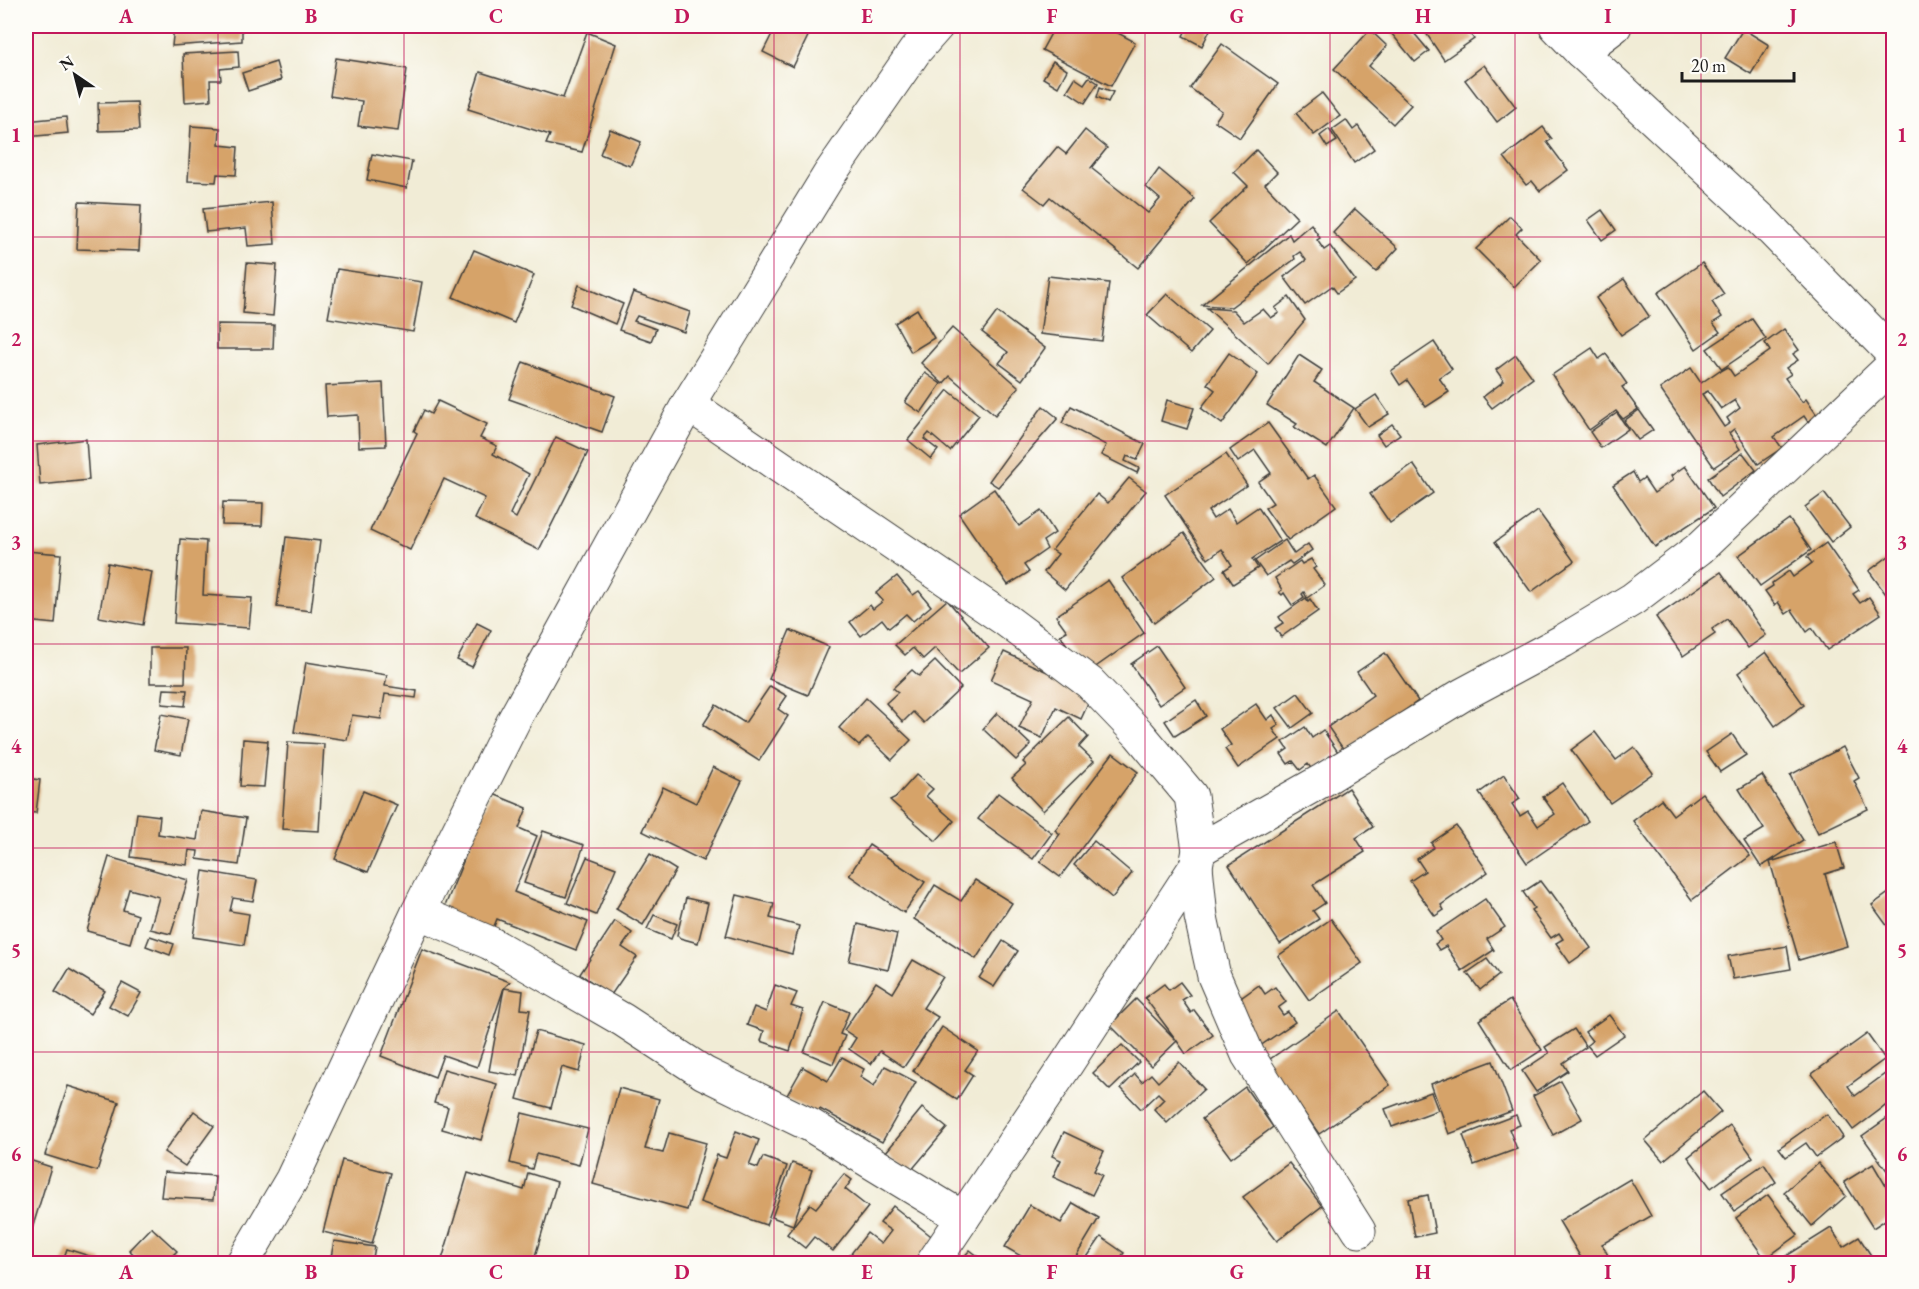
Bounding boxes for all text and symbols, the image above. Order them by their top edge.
text: A [118,3,134,29]
text: B [305,3,317,29]
text: C [489,3,503,29]
text: D [674,3,690,29]
text: E [861,3,873,29]
text: F [1047,3,1058,29]
text: G [1230,3,1244,29]
text: H [1415,3,1431,29]
text: I [1604,3,1612,29]
text: J [1787,3,1797,29]
north arrow [45,45,105,105]
scale bar [1682,45,1794,83]
text: N [55,51,78,75]
text: 20 m [1691,54,1726,77]
text: 1 [11,122,21,148]
text: 1 [1897,122,1907,148]
text: 2 [11,326,22,352]
text: 2 [1897,326,1908,352]
text: 3 [11,529,21,555]
text: 3 [1897,529,1907,555]
text: 4 [11,733,22,759]
text: 4 [1897,733,1908,759]
text: 5 [11,937,21,963]
text: 5 [1897,937,1907,963]
text: 6 [11,1141,22,1167]
text: 6 [1897,1141,1908,1167]
text: A [118,1259,134,1285]
text: B [305,1259,317,1285]
text: C [489,1259,503,1285]
text: D [674,1259,690,1285]
text: E [861,1259,873,1285]
text: F [1047,1259,1058,1285]
text: G [1230,1259,1244,1285]
text: H [1415,1259,1431,1285]
text: I [1604,1259,1612,1285]
text: J [1787,1259,1797,1285]

